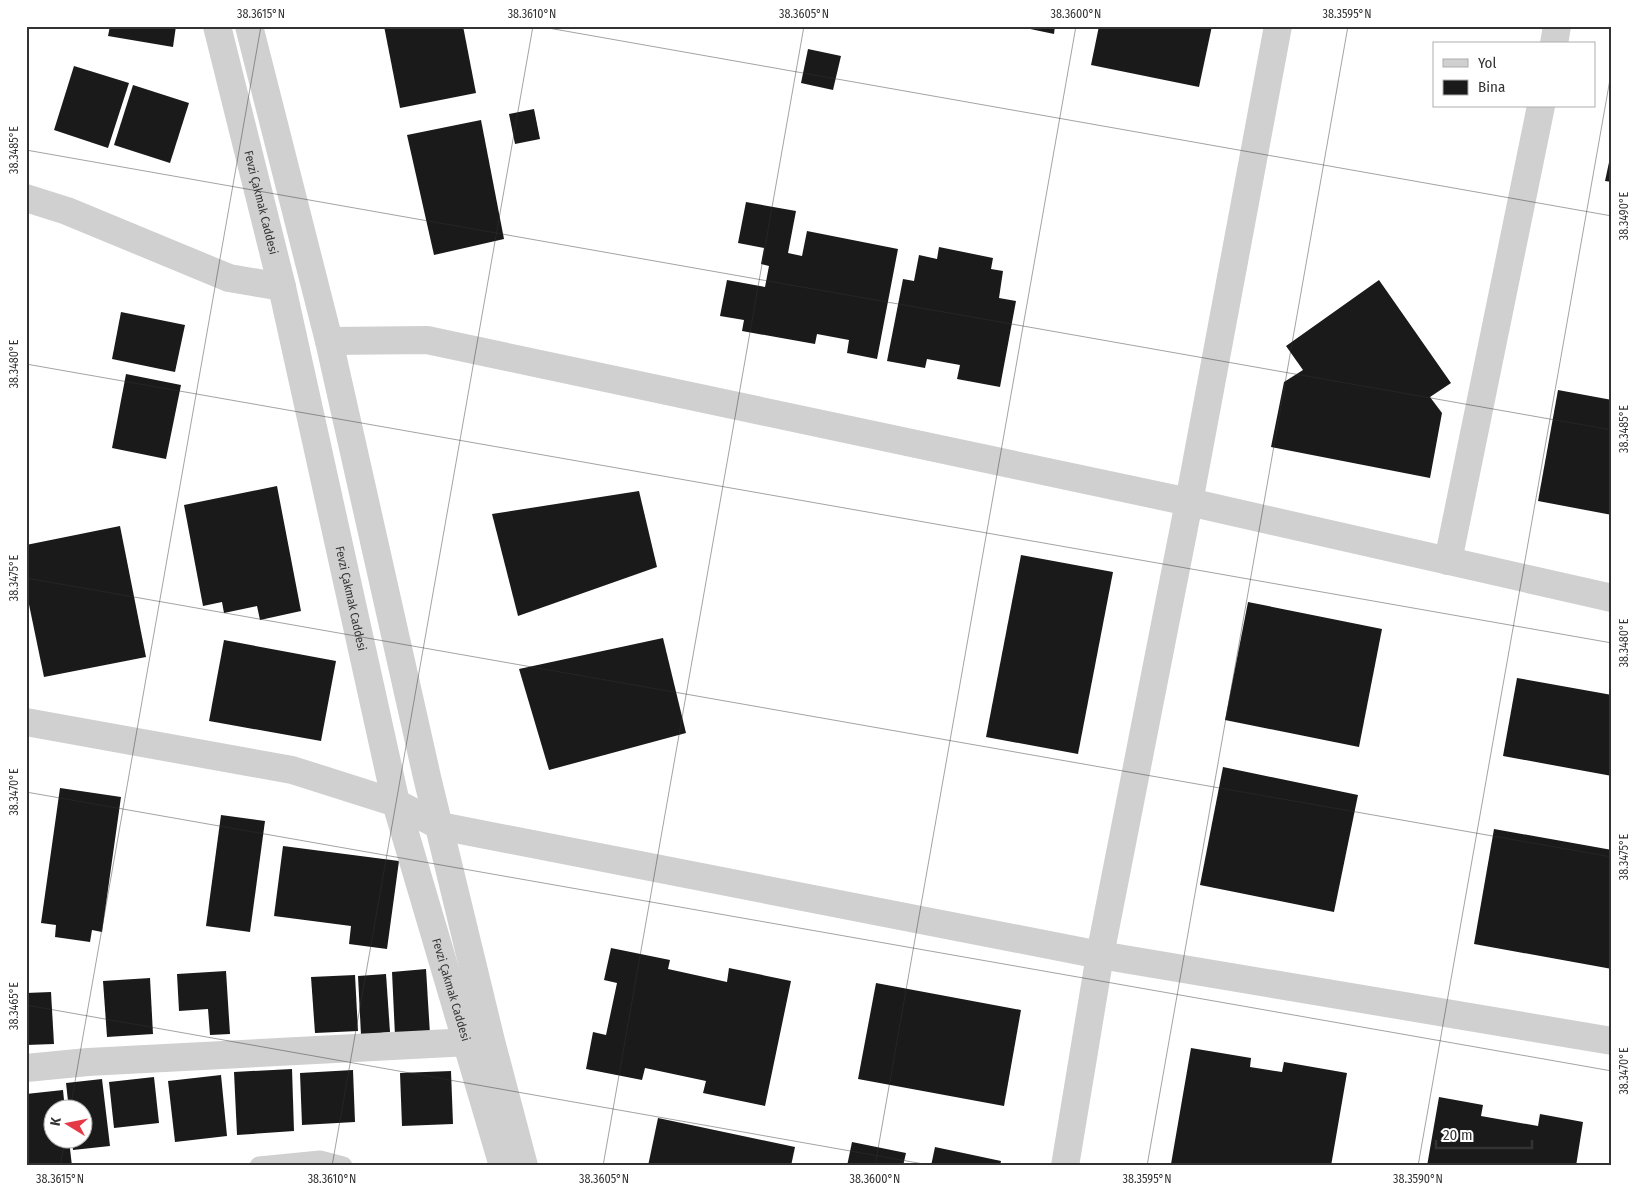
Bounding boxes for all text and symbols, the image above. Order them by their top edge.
text: 38.3615°N [237,7,285,21]
text: 38.3610°N [508,7,556,21]
text: 38.3605°N [779,7,829,21]
text: 38.3600°N [1051,7,1101,21]
text: 38.3595°N [1323,7,1371,21]
legend [1433,42,1596,108]
text: Yol [1478,54,1496,72]
text: Bina [1478,78,1505,96]
text: 38.3485°E [7,126,21,174]
street label: Fevzi Çakmak Caddesi [241,149,281,256]
text: 38.3490°E [1617,191,1631,240]
text: 38.3480°E [7,339,21,388]
text: 38.3485°E [1617,405,1631,453]
street label: Fevzi Çakmak Caddesi [332,545,369,652]
text: 38.3475°E [7,554,21,601]
text: 38.3480°E [1617,618,1631,667]
text: 38.3470°E [7,768,21,816]
text: 38.3475°E [1617,833,1631,880]
street label: Fevzi Çakmak Caddesi [429,937,473,1043]
text: 38.3465°E [7,982,21,1030]
text: 38.3470°E [1617,1047,1631,1095]
north arrow [42,1100,92,1150]
text: K [47,1115,65,1127]
scale bar [1436,1117,1532,1149]
text: 20 m [1443,1126,1473,1144]
text: 38.3615°N [36,1172,84,1186]
text: 38.3610°N [308,1172,356,1186]
text: 38.3605°N [579,1172,629,1186]
text: 38.3600°N [850,1172,900,1186]
text: 38.3595°N [1123,1172,1171,1186]
text: 38.3590°N [1393,1172,1443,1186]

